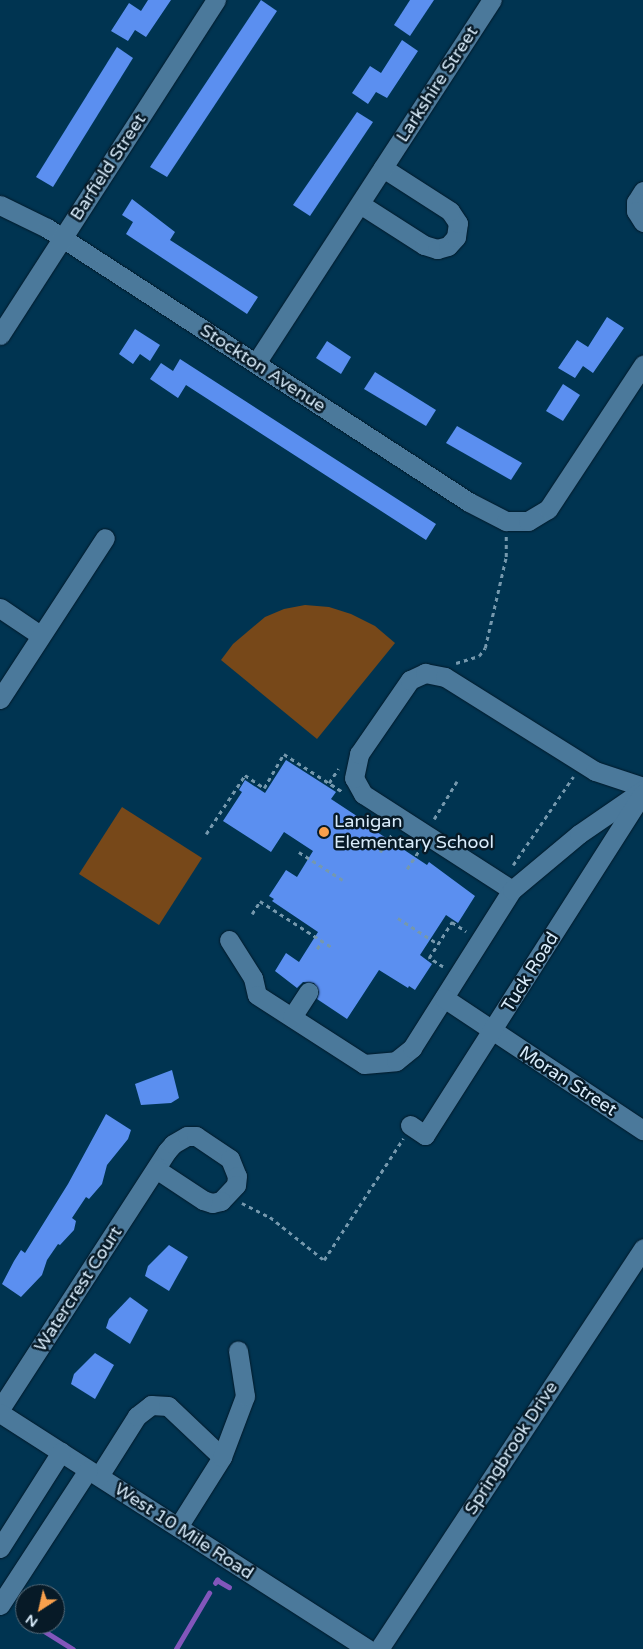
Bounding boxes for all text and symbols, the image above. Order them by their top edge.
street label: Larkshire Street [391,22,483,146]
street label: Barfield Street [65,109,151,225]
street label: Stockton Avenue [196,319,330,417]
place label: Lanigan Elementary School [334,811,494,854]
marker: Lanigan Elementary School [318,826,330,838]
street label: Tuck Road [497,928,563,1016]
street label: Moran Street [515,1041,621,1121]
street label: Watercrest Court [29,1222,127,1356]
street label: Springbrook Drive [460,1377,562,1519]
street label: West 10 Mile Road [110,1478,258,1584]
north arrow [15,1584,65,1634]
text: N [22,1611,41,1631]

